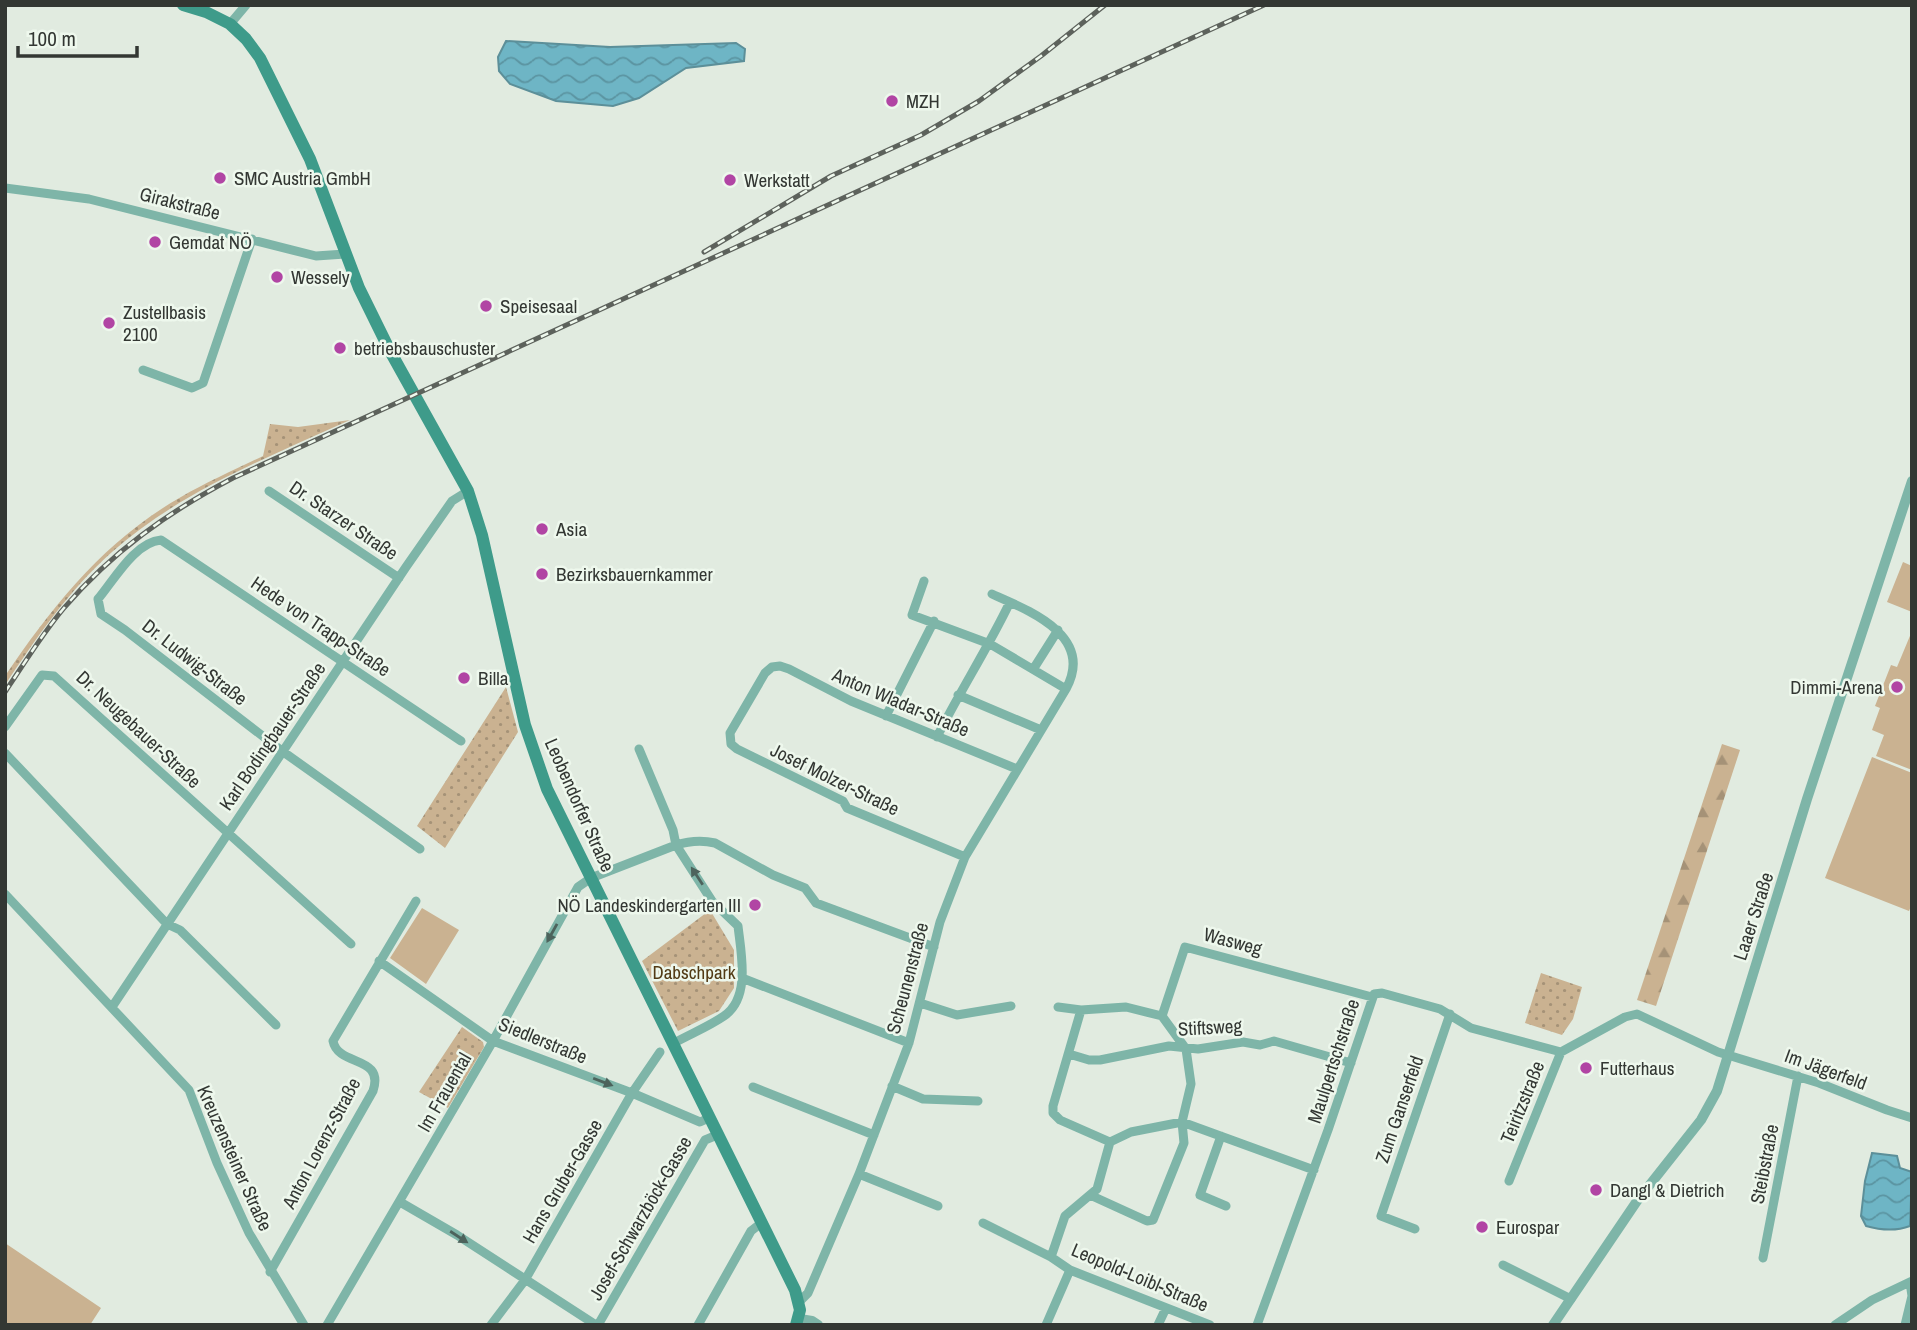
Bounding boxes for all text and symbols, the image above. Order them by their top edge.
scale bar [18,14,136,58]
text: 100 m [28,24,76,53]
place label: MZH [906,88,940,114]
marker: MZH [884,93,900,109]
place label: SMC Austria GmbH [234,165,371,191]
place label: Werkstatt [744,167,810,193]
marker: SMC Austria GmbH [212,170,228,186]
marker: Werkstatt [722,172,738,188]
street label: Girakstraße [137,180,223,226]
place label: Gemdat NÖ [169,229,252,255]
marker: Gemdat NÖ [147,234,163,250]
place label: Wessely [291,264,350,290]
marker: Wessely [269,269,285,285]
place label: Speisesaal [500,293,577,319]
marker: Speisesaal [478,298,494,314]
place label: Zustellbasis 2100 [123,299,206,347]
marker: Zustellbasis 2100 [101,315,117,331]
place label: betriebsbauschuster [354,335,496,361]
marker: betriebsbauschuster [332,340,348,356]
street label: Dr. Starzer Straße [285,474,403,566]
place label: Asia [555,516,588,542]
marker: Asia [534,521,550,537]
place label: Bezirksbauernkammer [556,561,714,587]
marker: Bezirksbauernkammer [534,566,550,582]
street label: Hede von Trapp-Straße [246,570,396,682]
street label: Dr. Ludwig-Straße [137,613,253,711]
street label: Karl Bodingbauer-Straße [213,657,331,815]
street label: Anton Wladar-Straße [828,661,973,743]
street label: Dr. Neugebauer-Straße [71,664,207,794]
place label: Billa [478,665,509,691]
marker: Billa [456,670,472,686]
place label: Dimmi-Arena [1790,674,1883,700]
marker: Dimmi-Arena [1889,679,1905,695]
street label: Leobendorfer Straße [539,734,621,876]
street label: Josef Molzer-Straße [766,737,904,821]
one-way arrow [690,867,703,886]
street label: Laaer Straße [1727,869,1779,963]
place label: NÖ Landeskindergarten III [557,892,741,918]
marker: NÖ Landeskindergarten III [747,897,763,913]
street label: Scheunenstraße [880,919,934,1037]
street label: Wasweg [1201,921,1265,961]
one-way arrow [546,923,558,942]
park label: Dabschpark [652,959,736,985]
street label: Maulpertschstraße [1301,996,1365,1126]
street label: Siedlerstraße [495,1010,591,1070]
street label: Stiftsweg [1177,1012,1243,1042]
street label: Im Jägerfeld [1781,1042,1871,1096]
street label: Im Frauental [411,1048,477,1136]
street label: Zum Ganserfeld [1369,1052,1429,1166]
place label: Futterhaus [1600,1055,1675,1081]
street label: Teiritzstraße [1494,1057,1550,1147]
marker: Futterhaus [1578,1060,1594,1076]
street label: Anton Lorenz-Straße [275,1073,366,1214]
one-way arrow [592,1077,613,1088]
street label: Kreuzensteiner Straße [191,1081,279,1235]
street label: Hans Gruber-Gasse [516,1114,608,1248]
street label: Steibstraße [1744,1122,1784,1206]
street label: Josef-Schwarzböck-Gasse [582,1131,698,1305]
place label: Dangl & Dietrich [1610,1177,1724,1203]
marker: Dangl & Dietrich [1588,1182,1604,1198]
place label: Eurospar [1496,1214,1560,1240]
marker: Eurospar [1474,1219,1490,1235]
one-way arrow [450,1230,469,1243]
street label: Leopold-Loibl-Straße [1068,1236,1212,1318]

